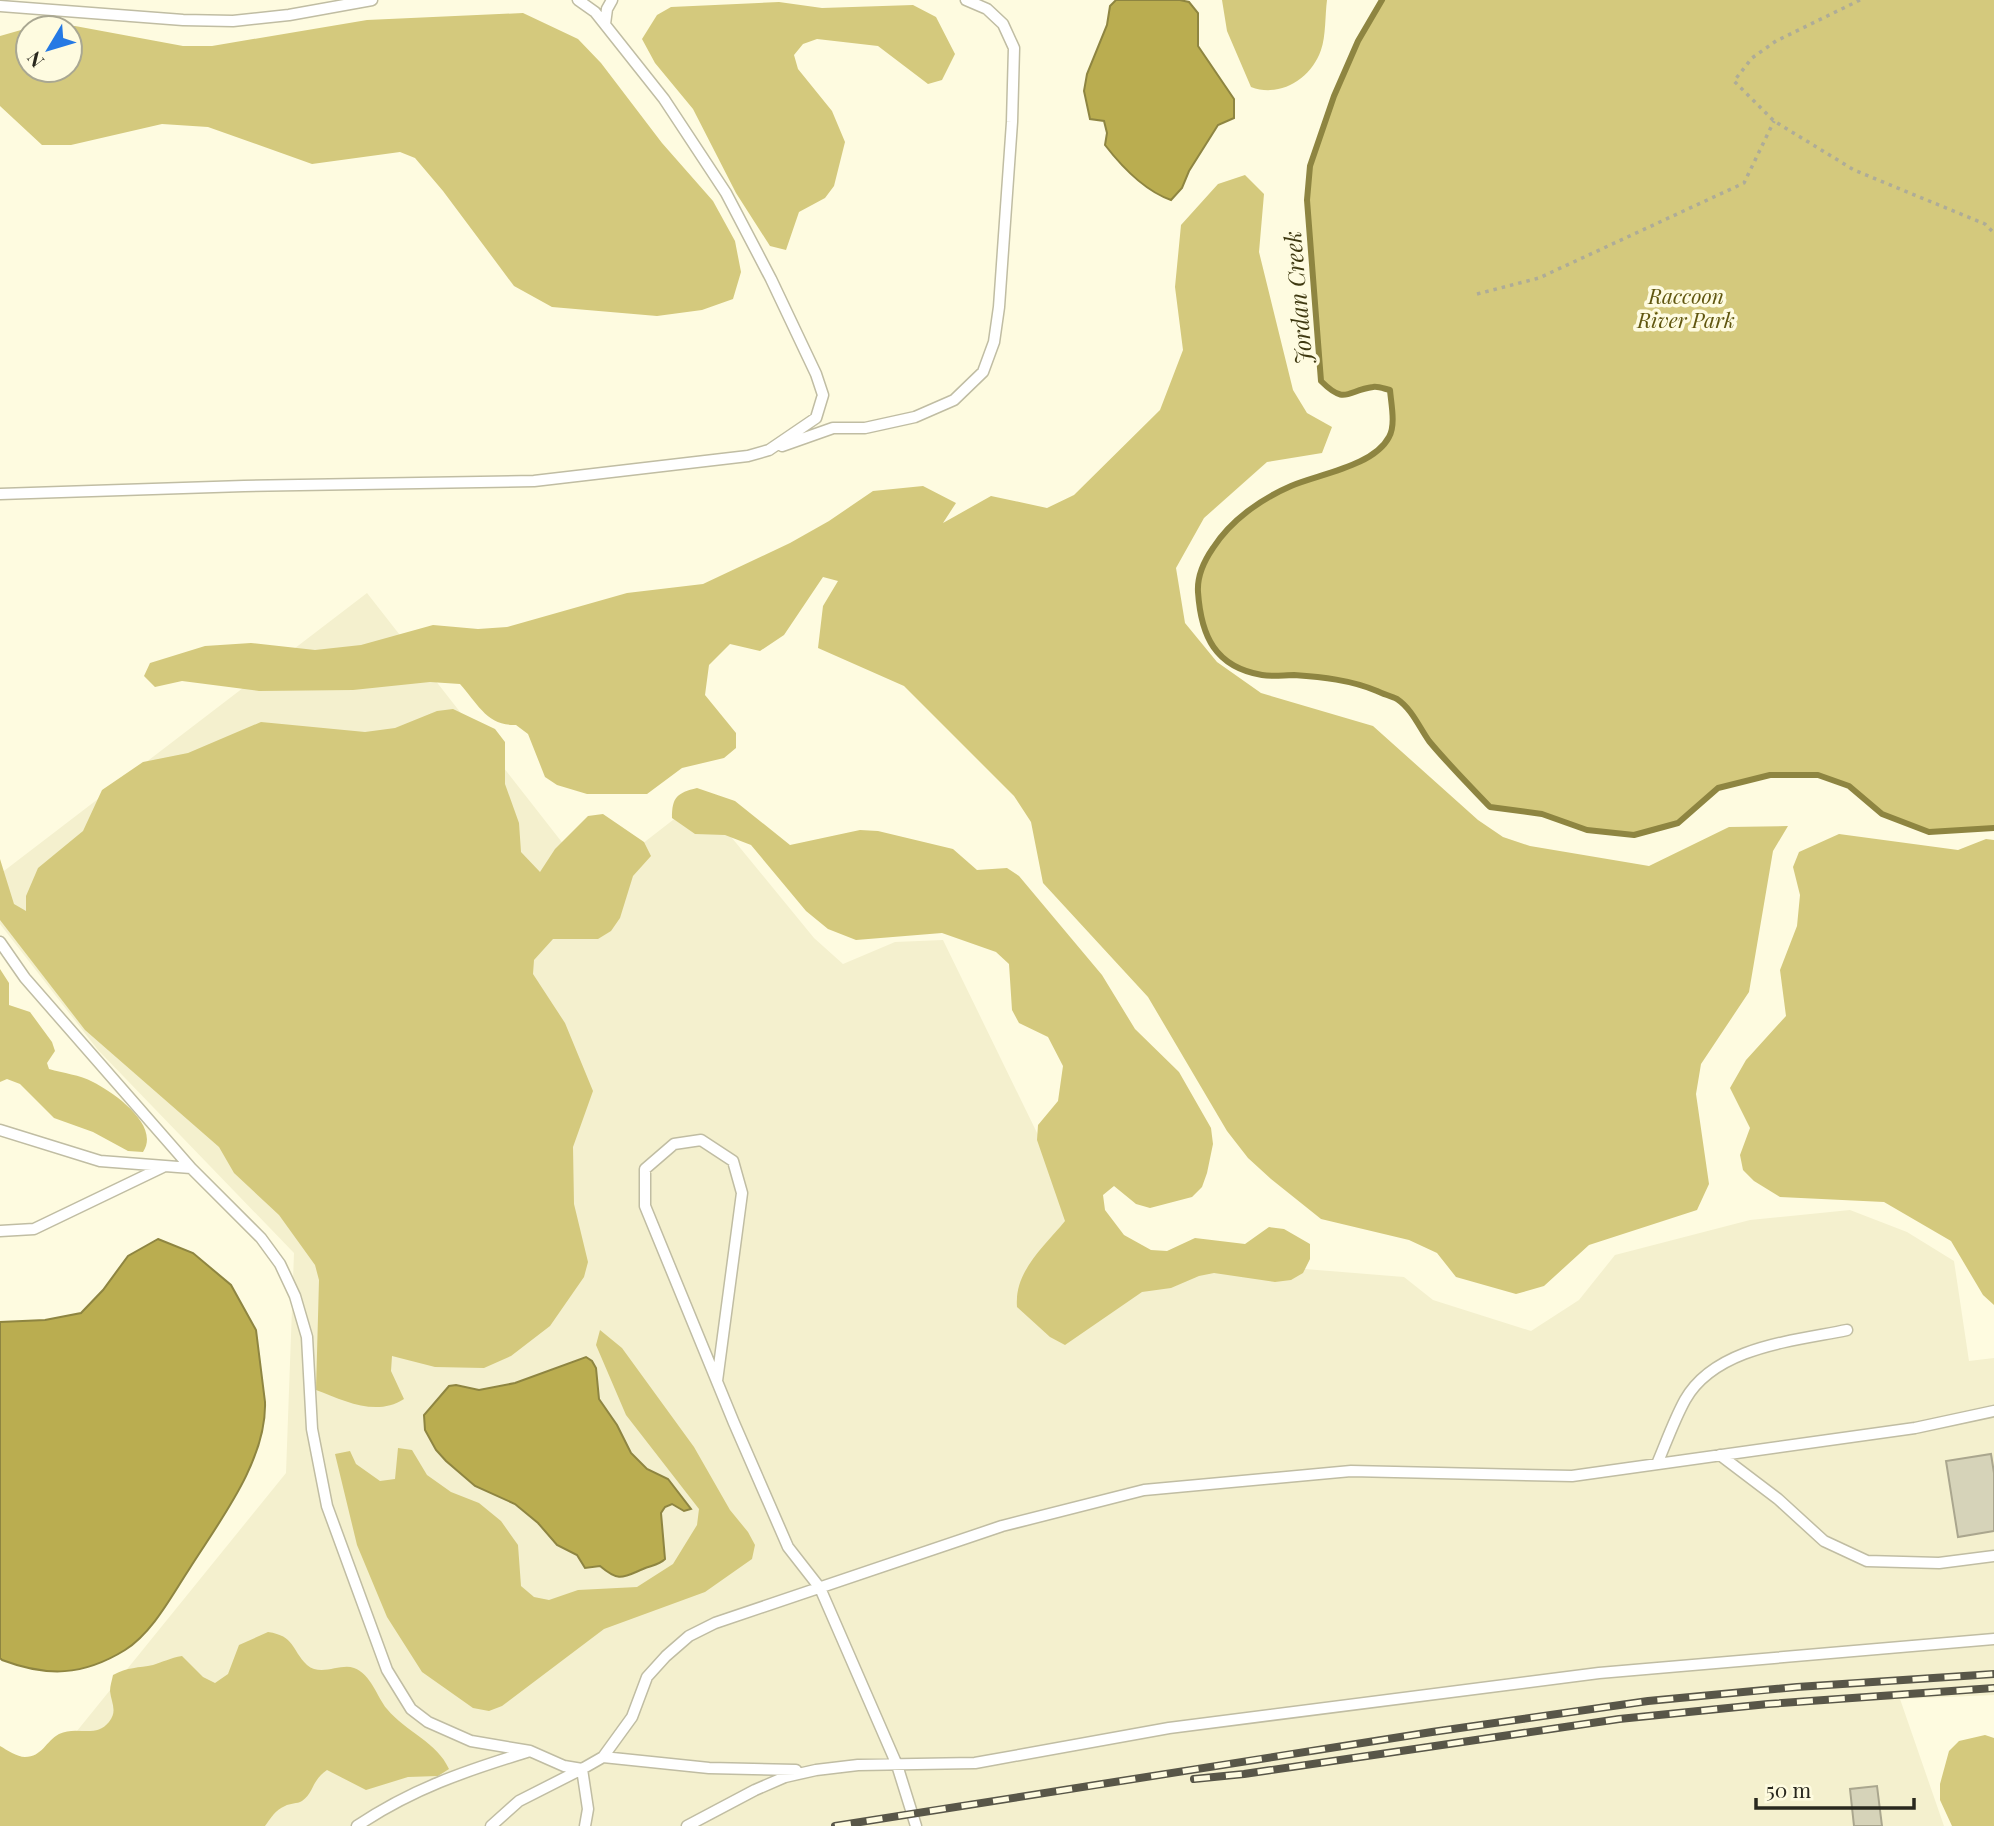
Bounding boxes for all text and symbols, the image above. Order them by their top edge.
north arrow [14,14,84,84]
text: N [20,46,49,73]
water label: Jordan Creek [1276,230,1318,366]
park label: Raccoon River Park [1636,281,1735,333]
scale bar [1756,1766,1913,1810]
text: 50 m [1766,1775,1812,1803]

